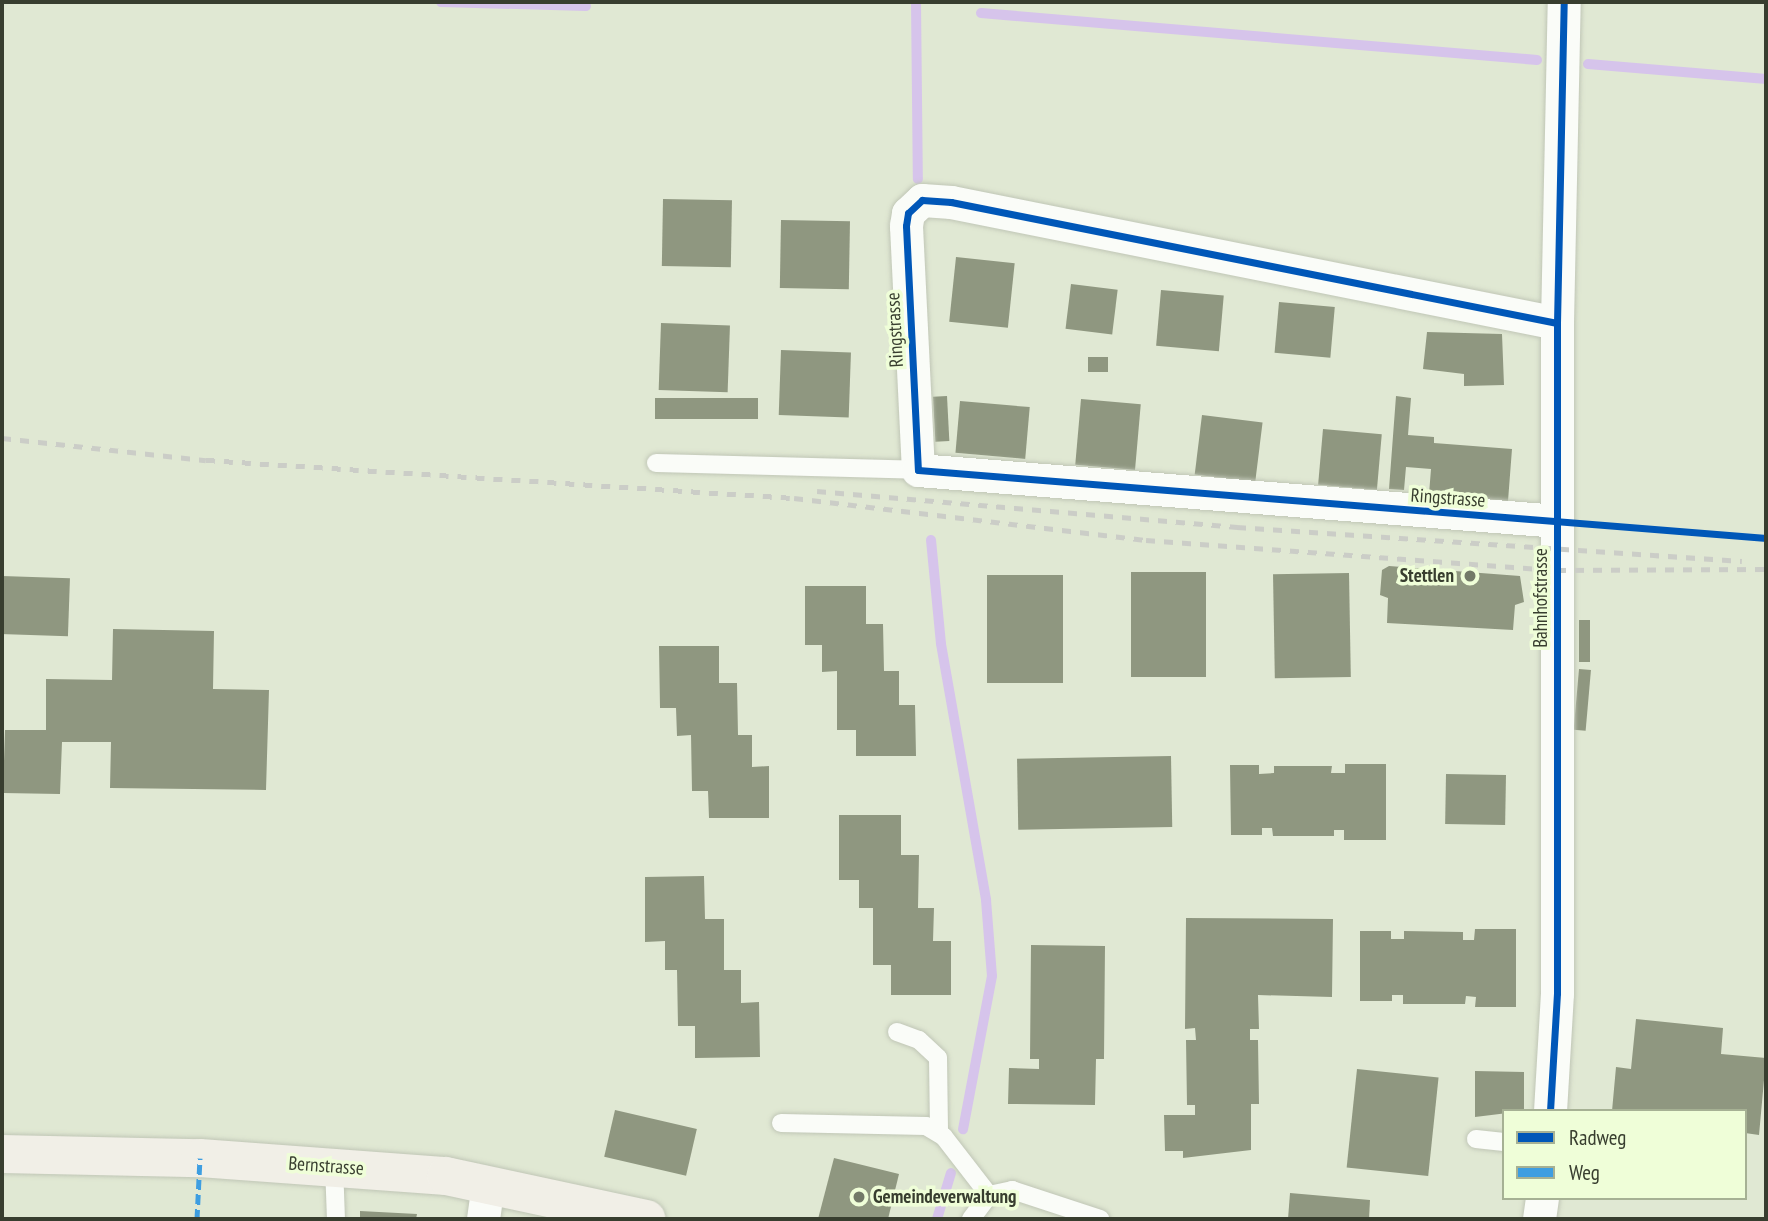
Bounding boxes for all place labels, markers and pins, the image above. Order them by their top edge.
place label: Stettlen [1400,565,1454,587]
marker: Stettlen [1460,566,1480,586]
place label: Gemeindeverwaltung [873,1186,1017,1208]
marker: Gemeindeverwaltung [851,1189,867,1205]

